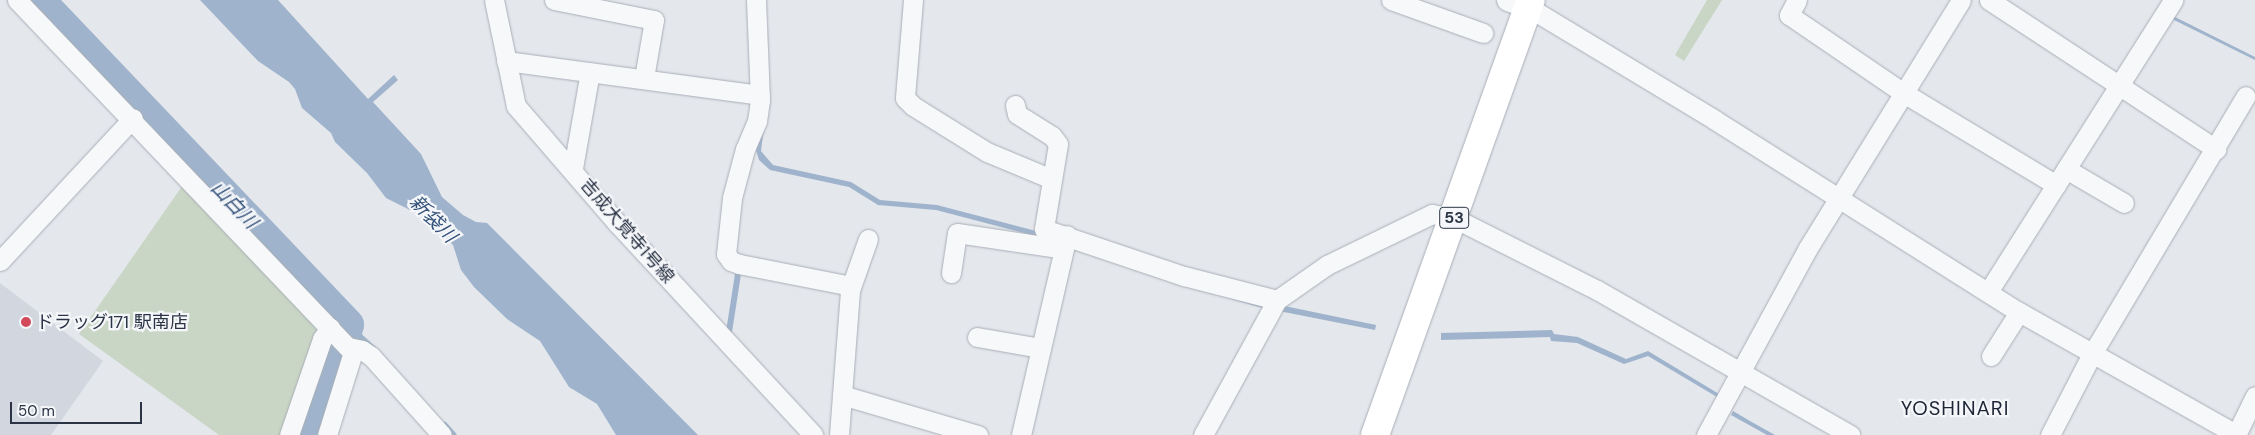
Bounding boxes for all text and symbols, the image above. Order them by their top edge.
street label: 吉成大覚寺1号線 [576,174,678,288]
water label: 山白川 [206,177,262,233]
water label: 新袋川 [405,191,461,247]
road number: 53 [1439,204,1469,232]
place label: ドラッグ171 駅南店 [36,311,188,333]
marker: ドラッグ171 駅南店 [20,316,32,328]
scale bar [12,392,145,424]
district label: YOSHINARI [1900,396,2010,420]
text: 50 m [18,401,55,421]

